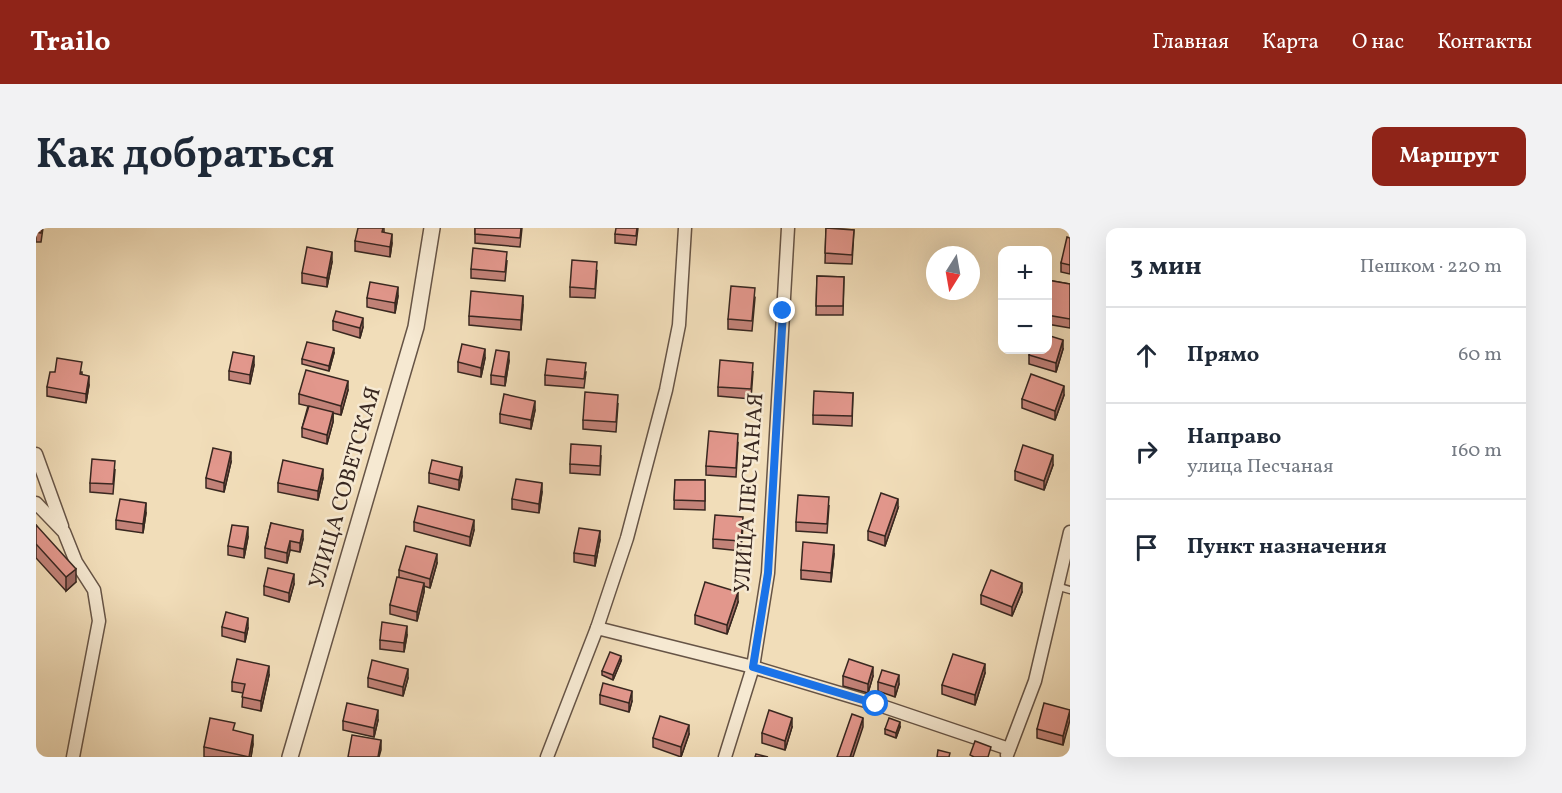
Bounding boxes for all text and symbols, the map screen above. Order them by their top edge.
text: Trailo [30,23,111,62]
text: Главная [1152,28,1229,57]
text: Карта [1262,28,1319,57]
text: О нас [1352,28,1404,57]
text: Контакты [1437,28,1532,57]
text: Как добраться [36,127,335,186]
button: Маршрут [1372,127,1526,186]
north arrow [926,246,980,300]
map controls [998,246,1052,354]
button: + [998,246,1052,300]
text: 3 мин [1130,249,1202,285]
text: Пешком · 220 m [1360,253,1502,281]
route end [769,297,795,323]
button: − [998,300,1052,354]
icon: ahead [1130,339,1163,372]
text: Прямо [1187,340,1259,371]
text: 60 m [1458,341,1502,369]
street label: УЛИЦА СОВЕТСКАЯ [302,383,390,593]
street label: УЛИЦА ПЕСЧАНАЯ [728,392,772,594]
text: Направо [1187,422,1281,453]
icon: right [1130,435,1163,468]
text: 160 m [1450,437,1502,465]
text: улица Песчаная [1187,453,1333,481]
icon: arrive [1130,531,1163,564]
text: Пункт назначения [1187,532,1387,563]
route start [862,690,888,716]

